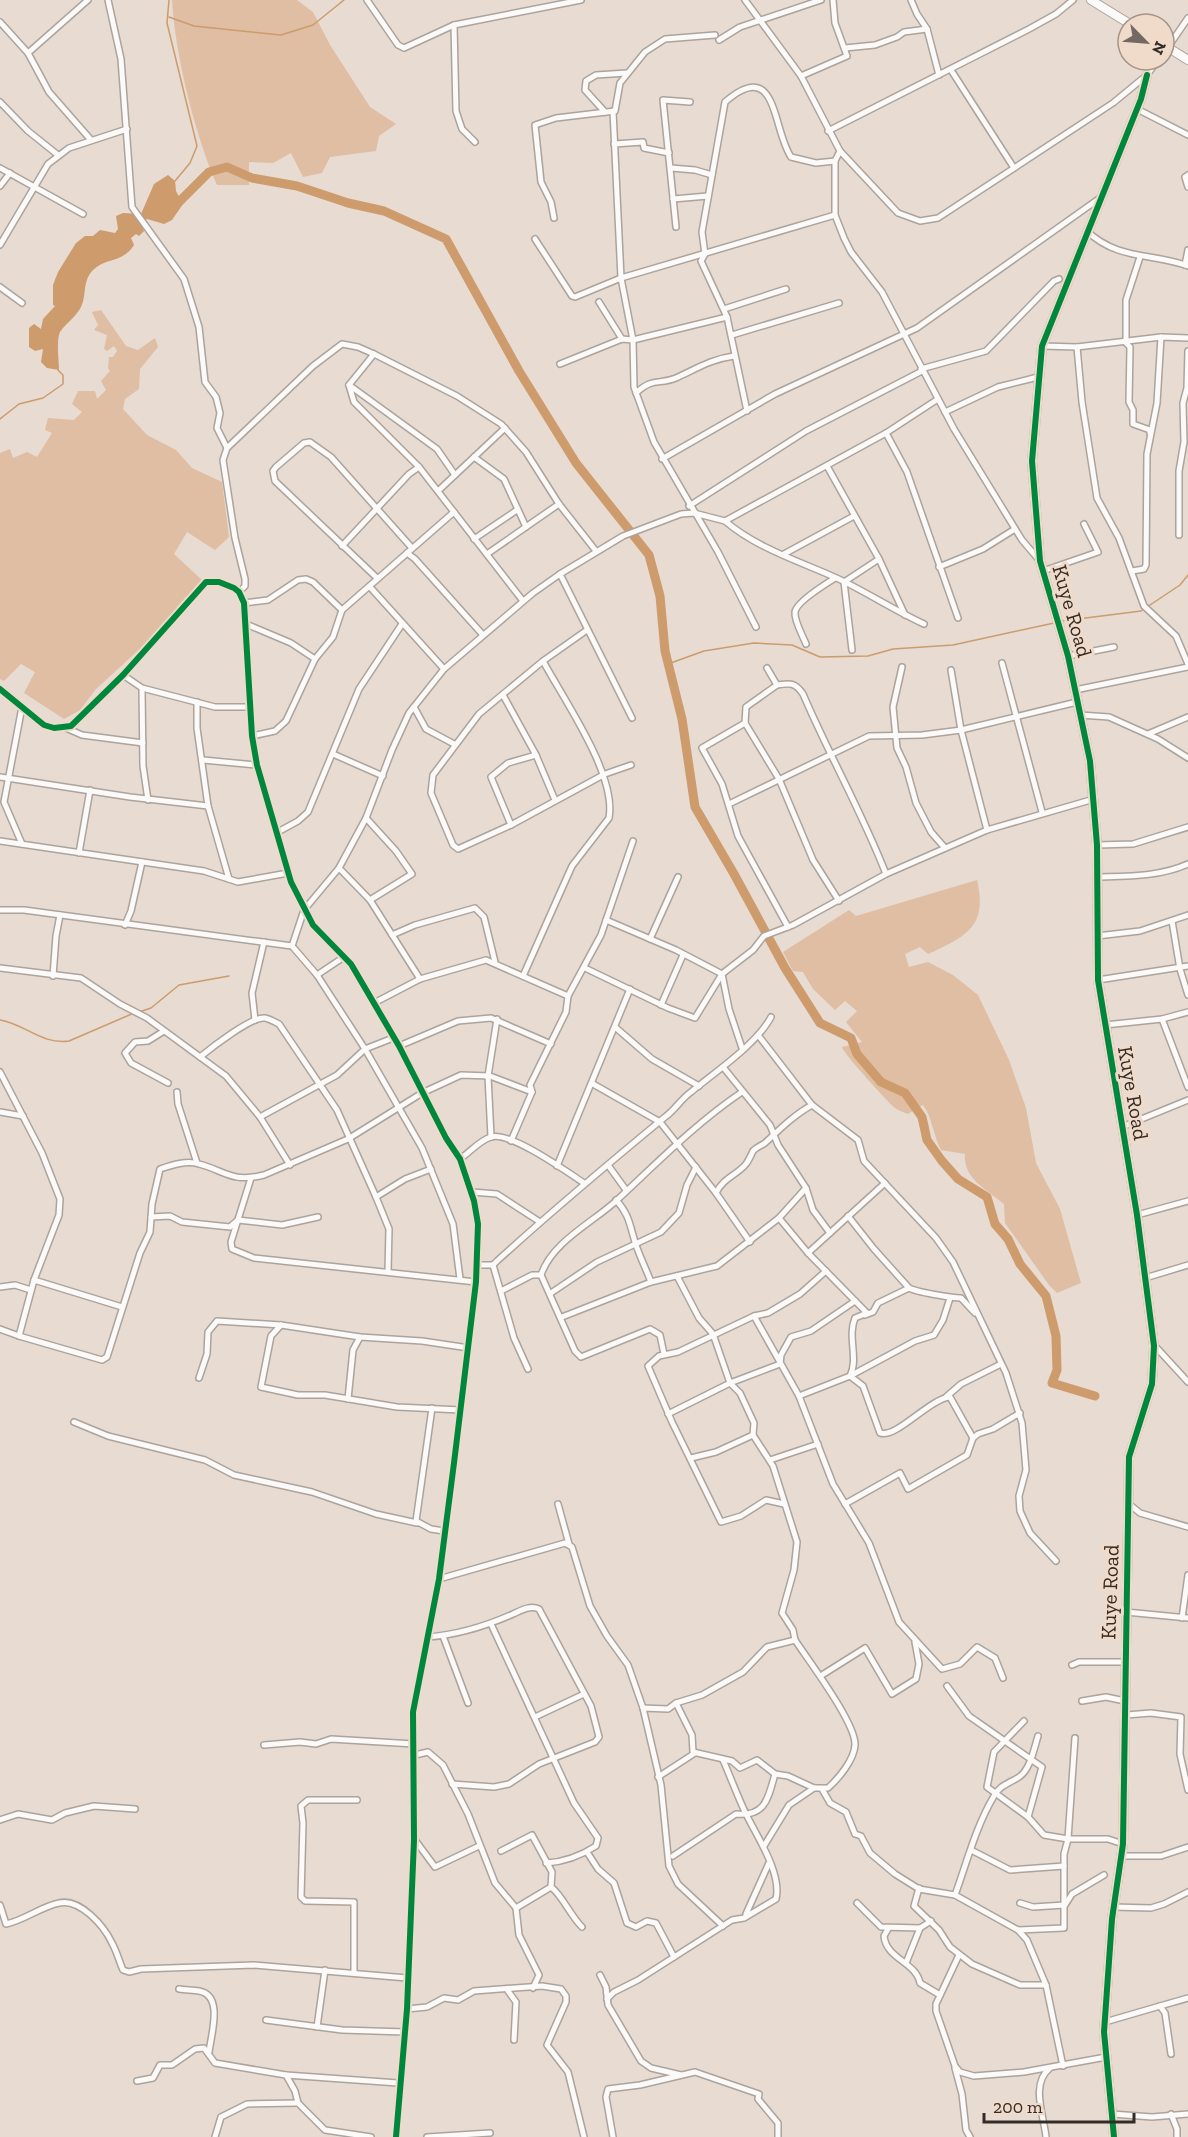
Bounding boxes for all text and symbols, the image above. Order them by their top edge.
north arrow [1116,12,1176,72]
text: N [1148,39,1170,58]
street label: Kuye Road [1047,562,1098,660]
street label: Kuye Road [1113,1044,1154,1142]
street label: Kuye Road [1095,1544,1124,1640]
scale bar [984,2086,1134,2124]
text: 200 m [993,2096,1043,2118]

